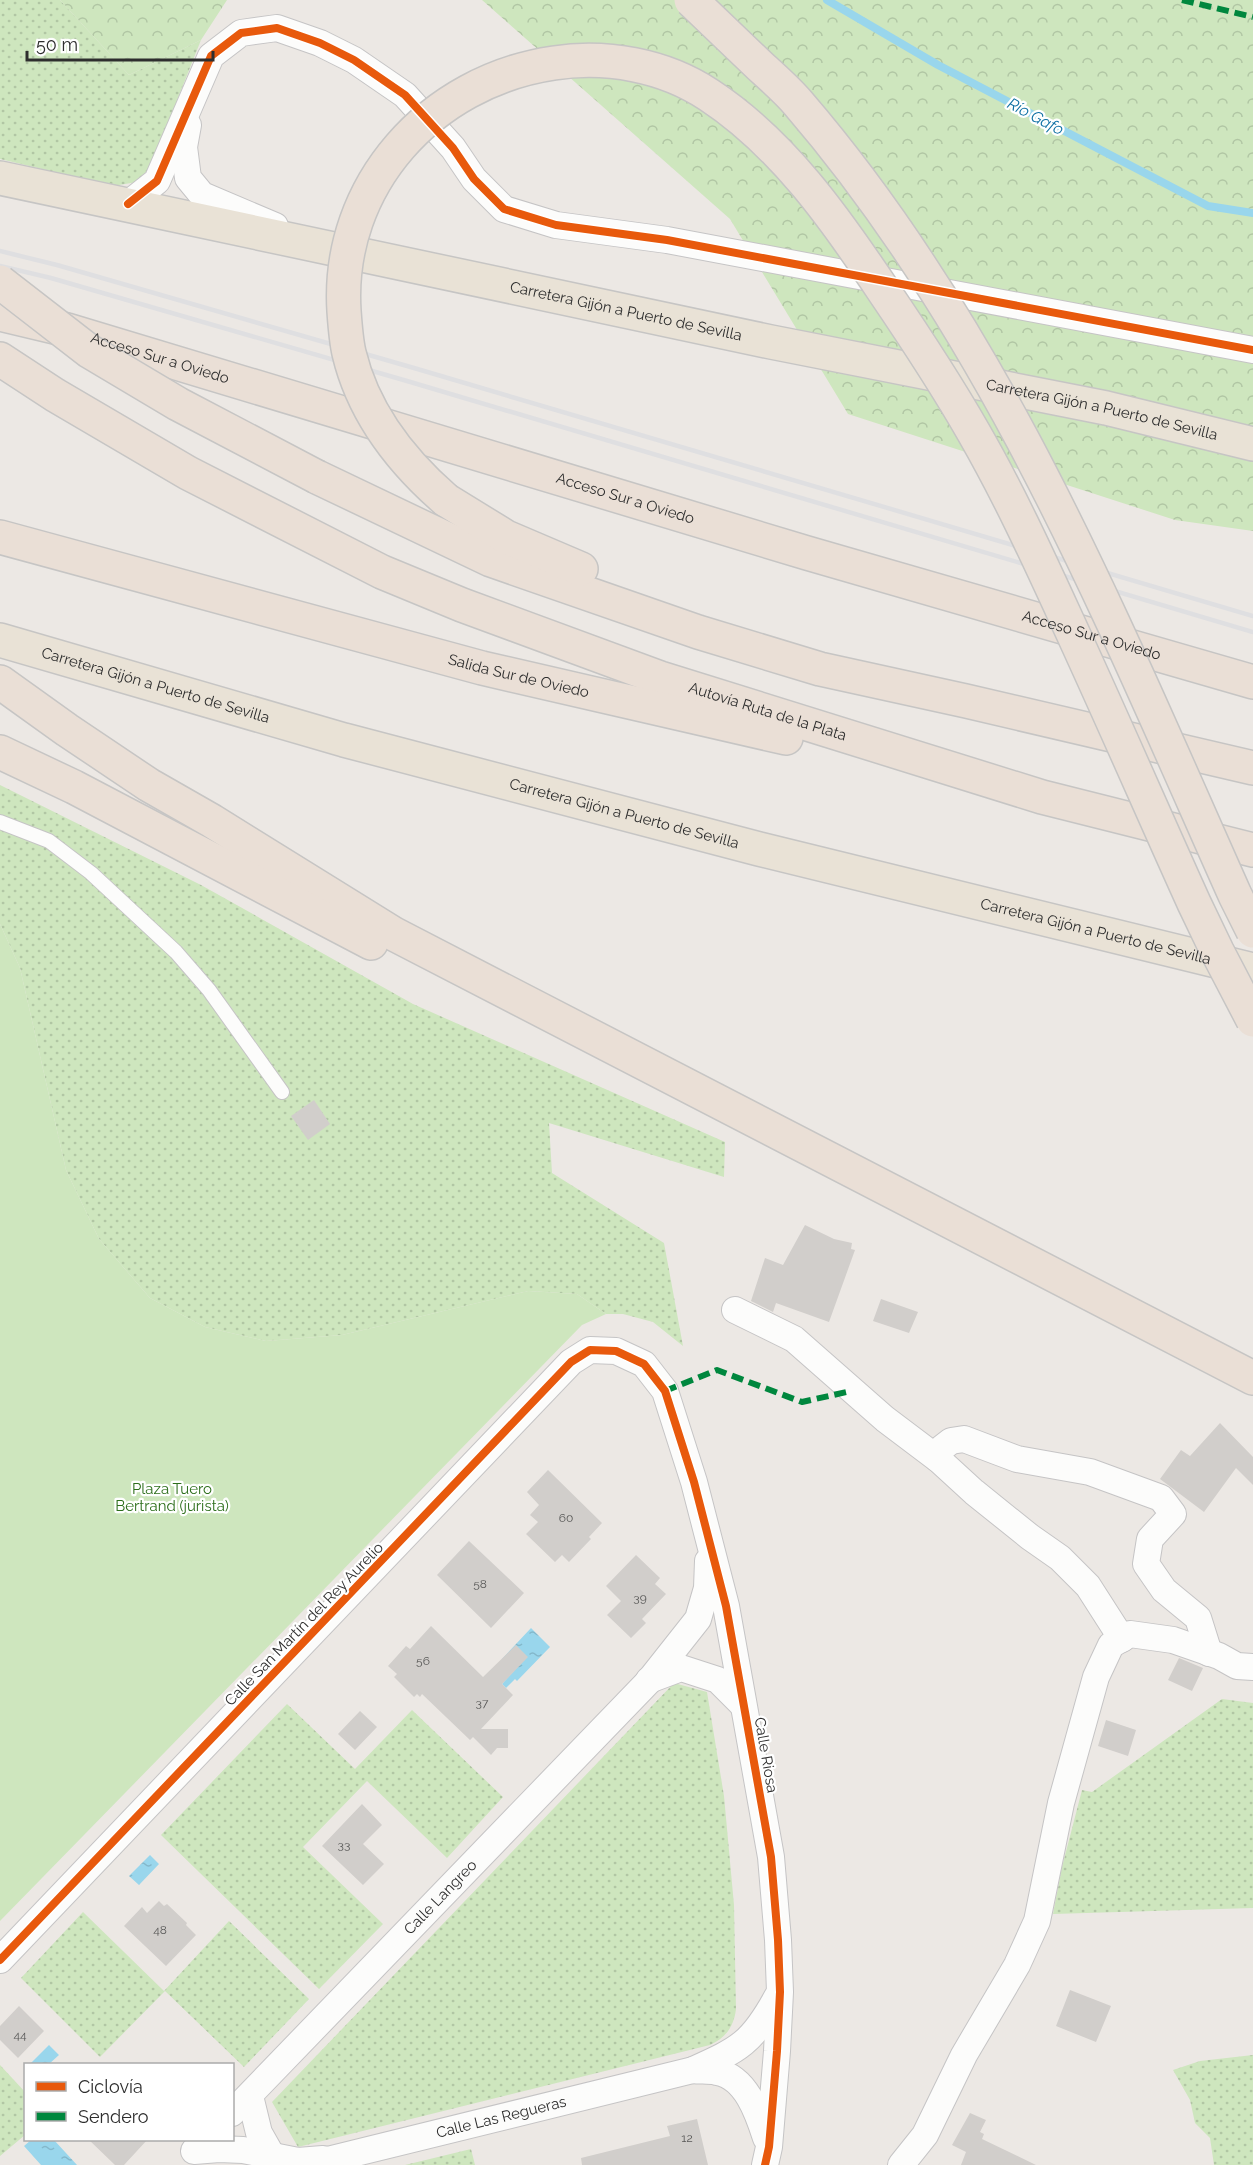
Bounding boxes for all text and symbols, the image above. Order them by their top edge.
scale bar [27,24,213,62]
text: 50 m [36,34,78,55]
water label: Río Gafo [1004,94,1067,139]
street label: Carretera Gijón a Puerto de Sevilla [508,278,744,345]
street label: Acceso Sur a Oviedo [89,329,231,387]
street label: Carretera Gijón a Puerto de Sevilla [984,376,1220,444]
street label: Acceso Sur a Oviedo [554,469,697,528]
street label: Acceso Sur a Oviedo [1020,607,1163,664]
street label: Carretera Gijón a Puerto de Sevilla [39,644,272,727]
street label: Salida Sur de Oviedo [446,650,591,701]
street label: Autovía Ruta de la Plata [687,678,849,745]
street label: Carretera Gijón a Puerto de Sevilla [507,775,741,852]
street label: Carretera Gijón a Puerto de Sevilla [979,895,1213,968]
park label: Plaza Tuero Bertrand (jurista) [115,1480,229,1515]
house number: 60 [559,1511,573,1525]
street label: Calle San Martín del Rey Aurelio [221,1538,387,1709]
house number: 58 [473,1577,487,1591]
house number: 39 [633,1591,647,1605]
house number: 56 [416,1654,430,1668]
house number: 37 [476,1696,489,1710]
street label: Calle Riosa [750,1716,782,1794]
house number: 33 [338,1838,350,1852]
street label: Calle Langreo [400,1856,481,1938]
house number: 48 [153,1923,167,1937]
house number: 44 [13,2028,27,2042]
legend [24,2063,234,2141]
text: Ciclovía [78,2076,143,2097]
street label: Calle Las Regueras [434,2093,568,2142]
text: Sendero [78,2106,149,2127]
house number: 12 [681,2131,693,2145]

